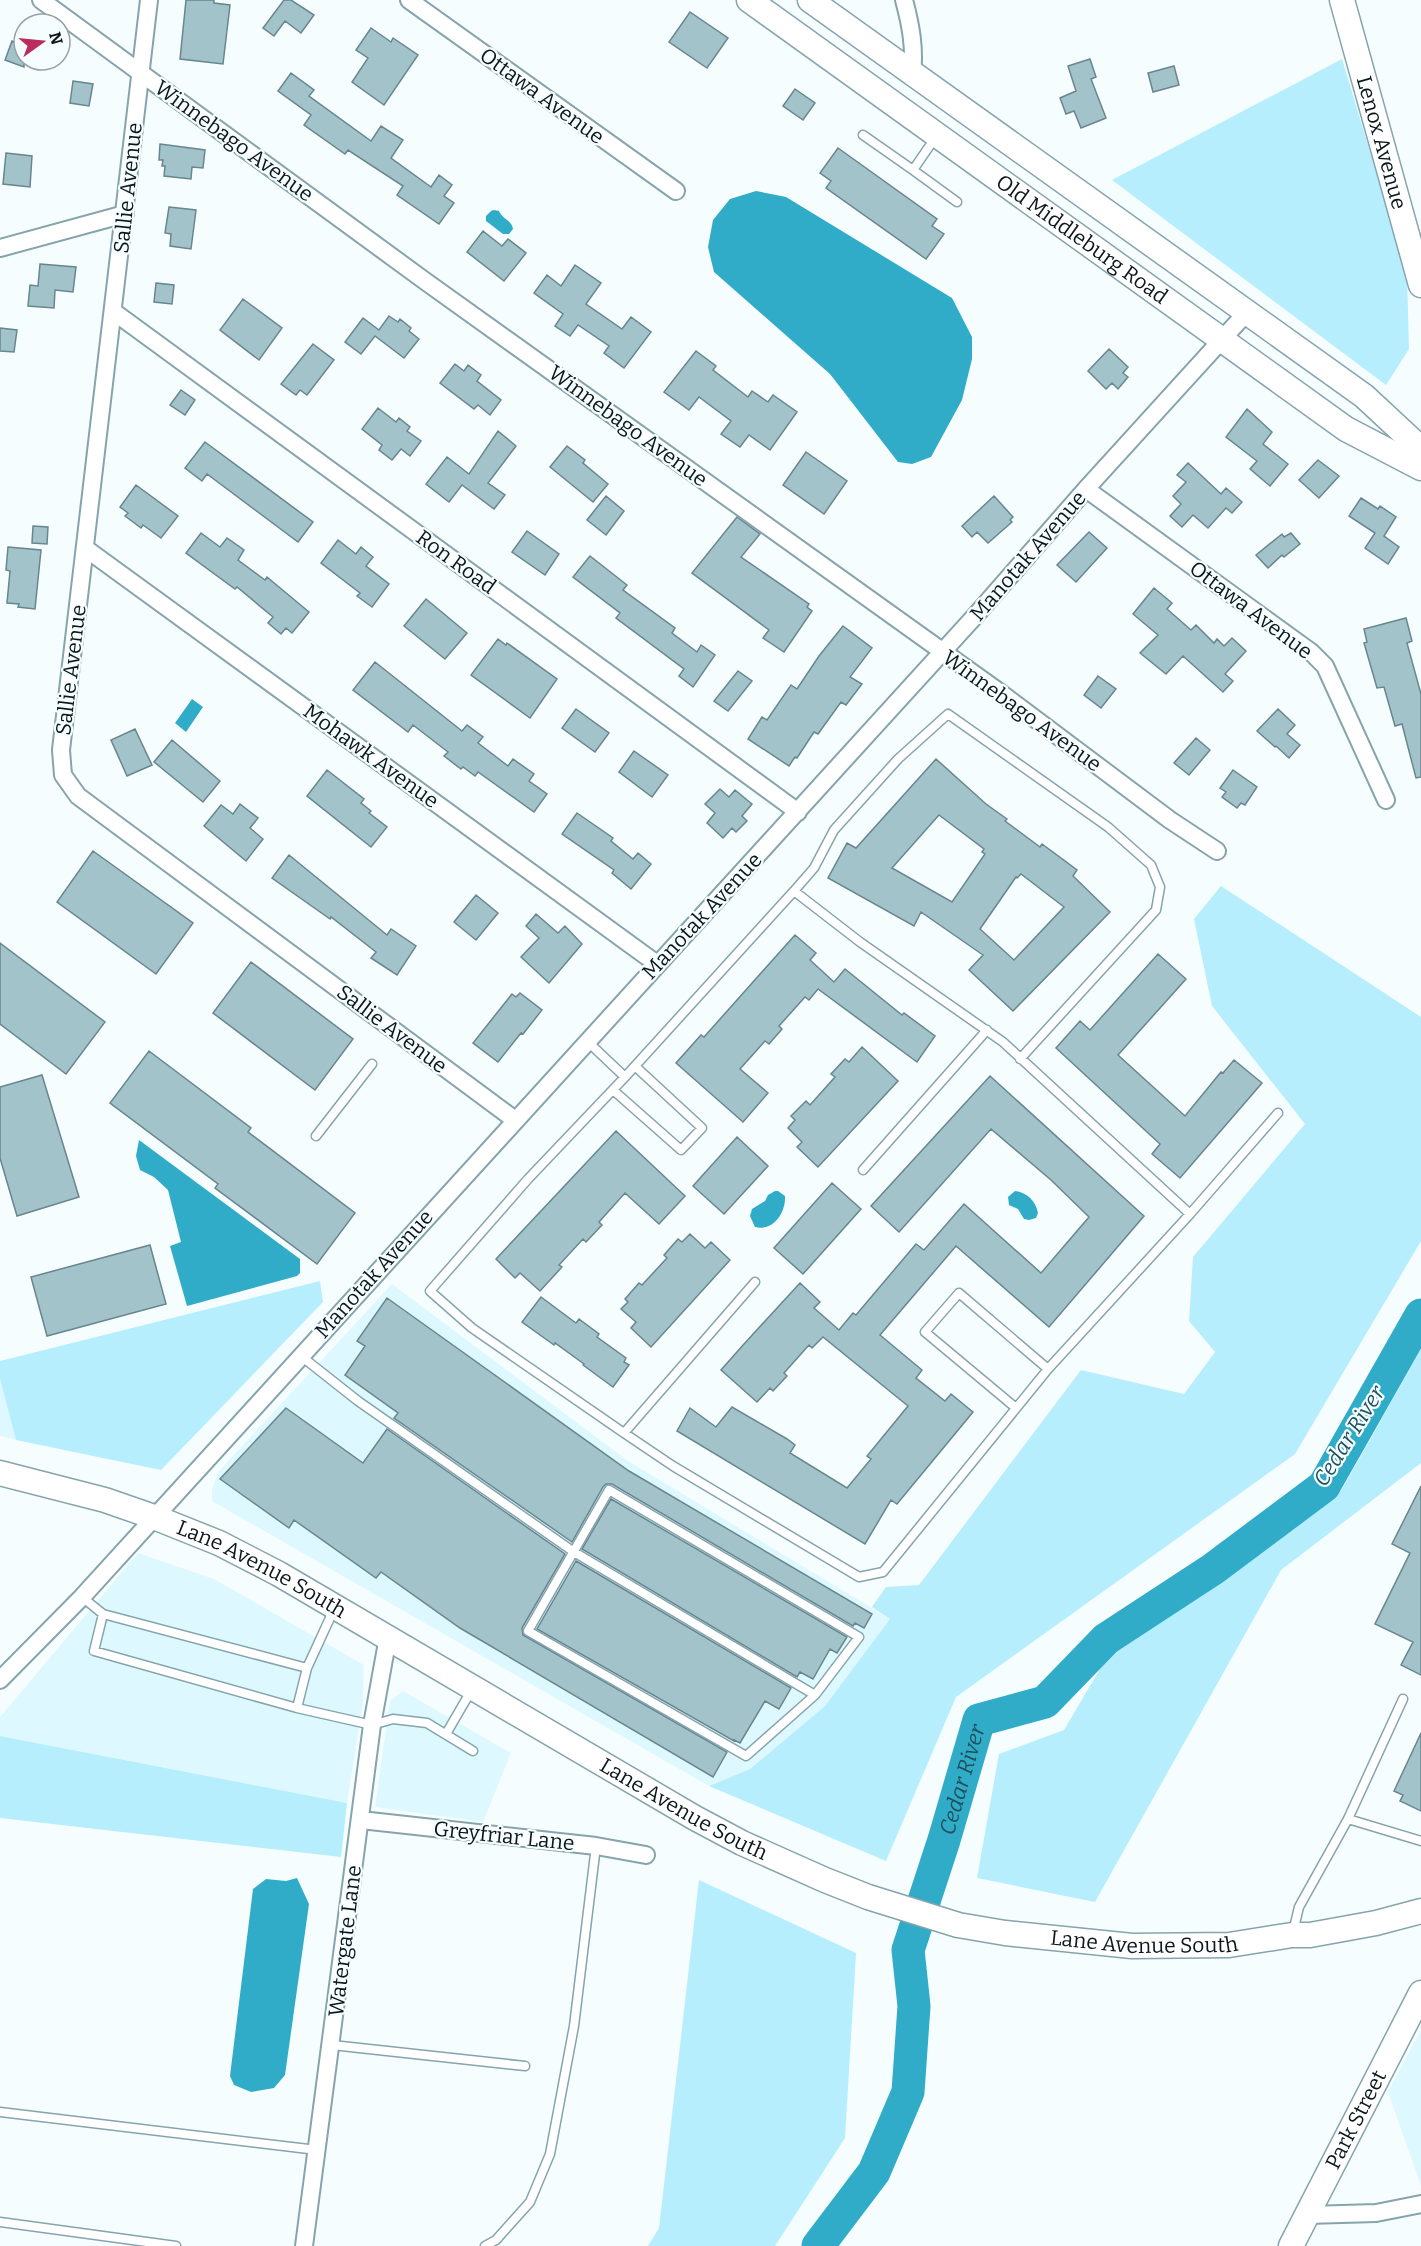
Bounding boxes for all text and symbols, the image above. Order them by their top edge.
north arrow [12,12,72,72]
text: N [45,30,67,47]
street label: Ottawa Avenue [475,42,609,150]
street label: Lenox Avenue [1351,73,1412,212]
street label: Winnebago Avenue [149,75,319,207]
street label: Sallie Avenue [108,121,148,255]
street label: Old Middleburg Road [991,169,1173,310]
street label: Winnebago Avenue [543,360,713,492]
street label: Manotak Avenue [964,486,1092,626]
street label: Ron Road [411,524,501,600]
street label: Ottawa Avenue [1184,555,1318,665]
street label: Sallie Avenue [50,603,92,737]
street label: Winnebago Avenue [937,645,1107,777]
street label: Mohawk Avenue [298,698,444,814]
street label: Manotak Avenue [637,847,767,985]
street label: Sallie Avenue [332,979,452,1079]
street label: Manotak Avenue [309,1204,439,1344]
water label: Cedar River [1308,1380,1391,1491]
street label: Lane Avenue South [173,1515,351,1624]
water label: Cedar River [933,1720,991,1838]
street label: Lane Avenue South [595,1752,772,1866]
street label: Greyfriar Lane [432,1816,576,1856]
street label: Watergate Lane [323,1864,367,2018]
street label: Lane Avenue South [1049,1925,1240,1959]
street label: Park Street [1320,2065,1392,2174]

